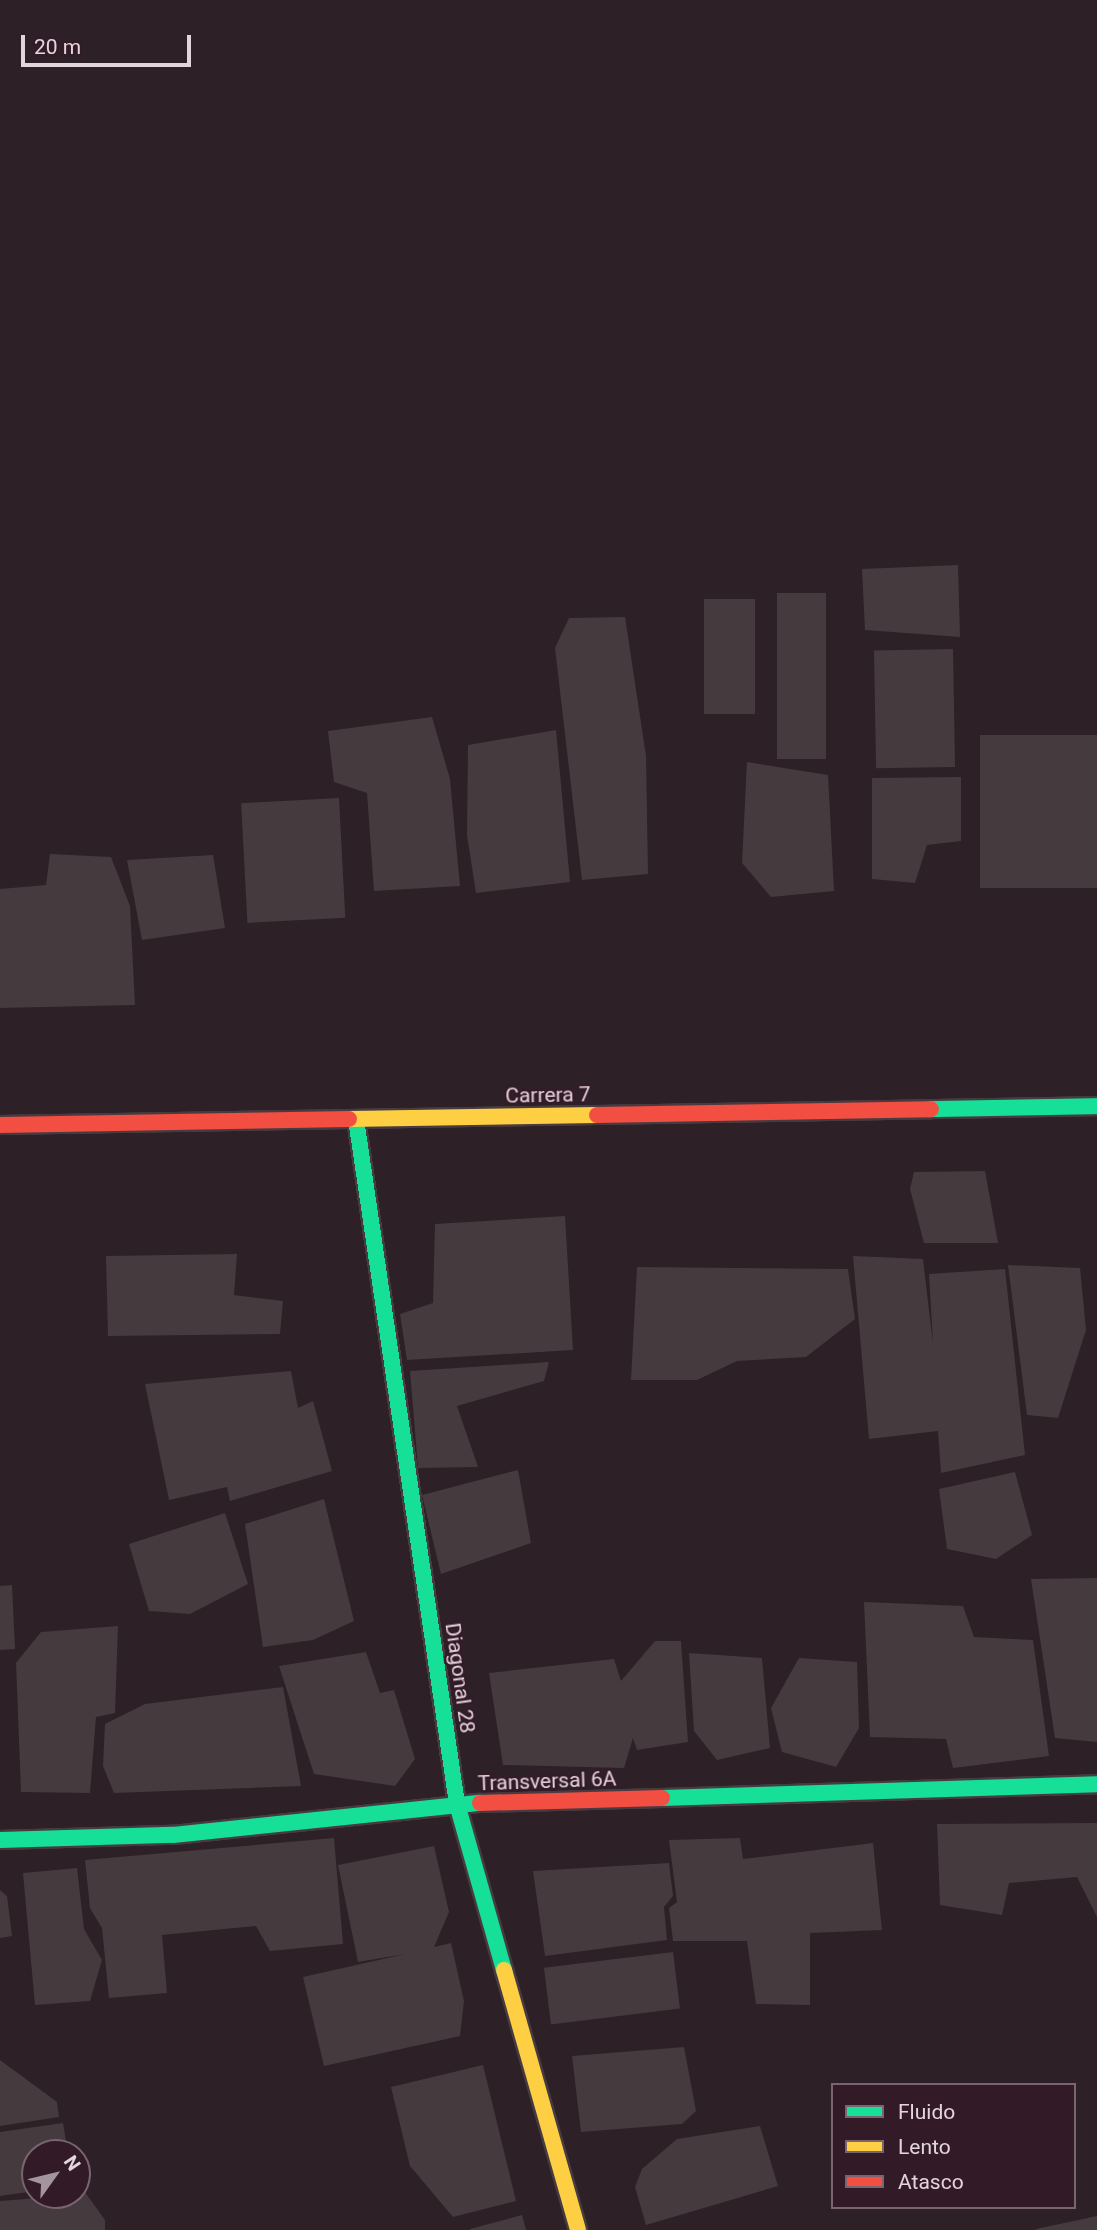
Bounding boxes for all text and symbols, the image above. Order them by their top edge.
scale bar [24,21,194,65]
text: 20 m [34,35,81,59]
street label: Carrera 7 [505,1082,591,1108]
street label: Diagonal 28 [440,1621,480,1735]
street label: Transversal 6A [477,1766,617,1796]
legend [831,2083,1076,2209]
text: Fluido [898,2100,955,2124]
text: Lento [898,2135,951,2159]
north arrow [21,2139,91,2209]
text: N [59,2151,85,2175]
text: Atasco [898,2170,964,2194]

